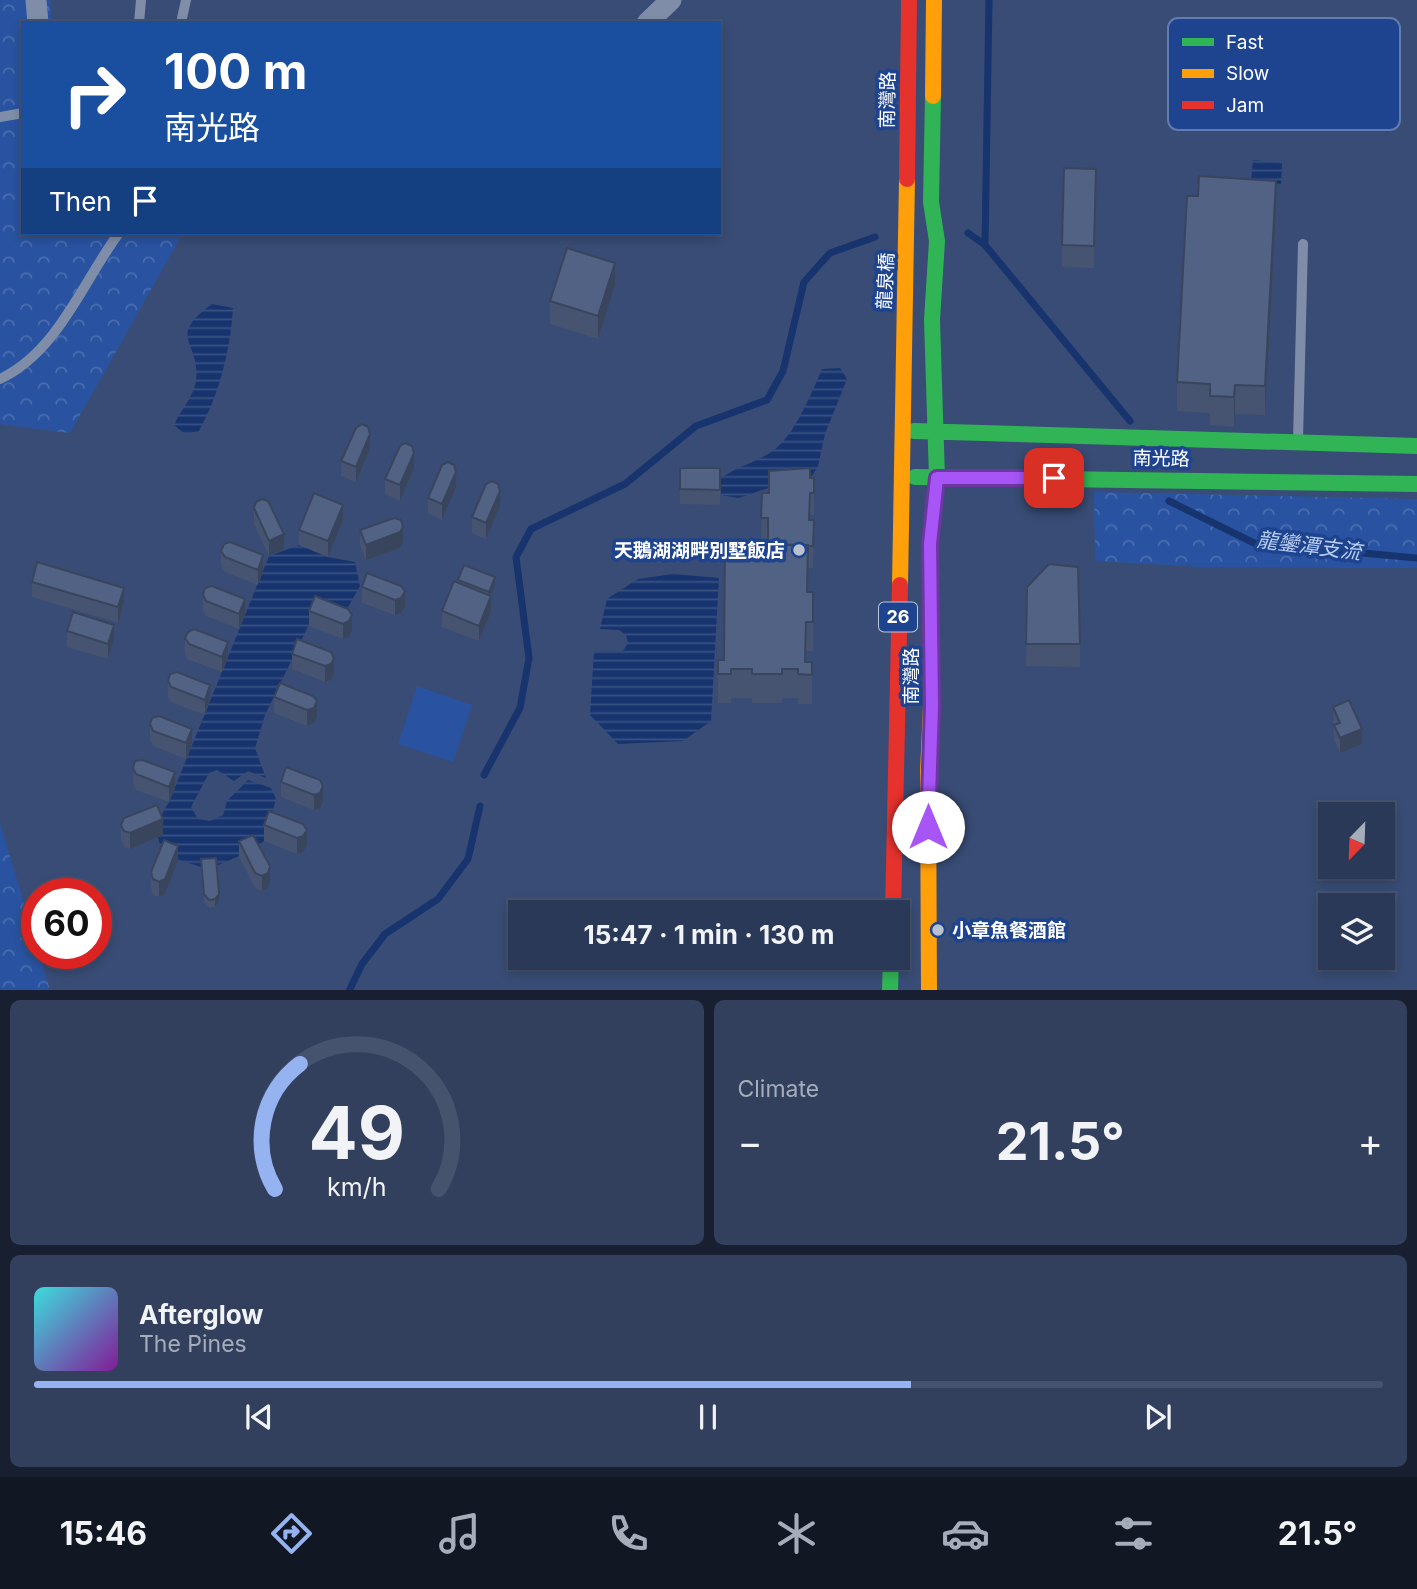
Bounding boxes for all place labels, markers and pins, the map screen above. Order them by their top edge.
pin [1024,448,1084,508]
place label: 天鵝湖湖畔別墅飯店 [614,539,785,562]
marker: 天鵝湖湖畔別墅飯店 [791,542,807,558]
place label: 小章魚餐酒館 [952,919,1066,942]
marker: 小章魚餐酒館 [930,922,946,938]

